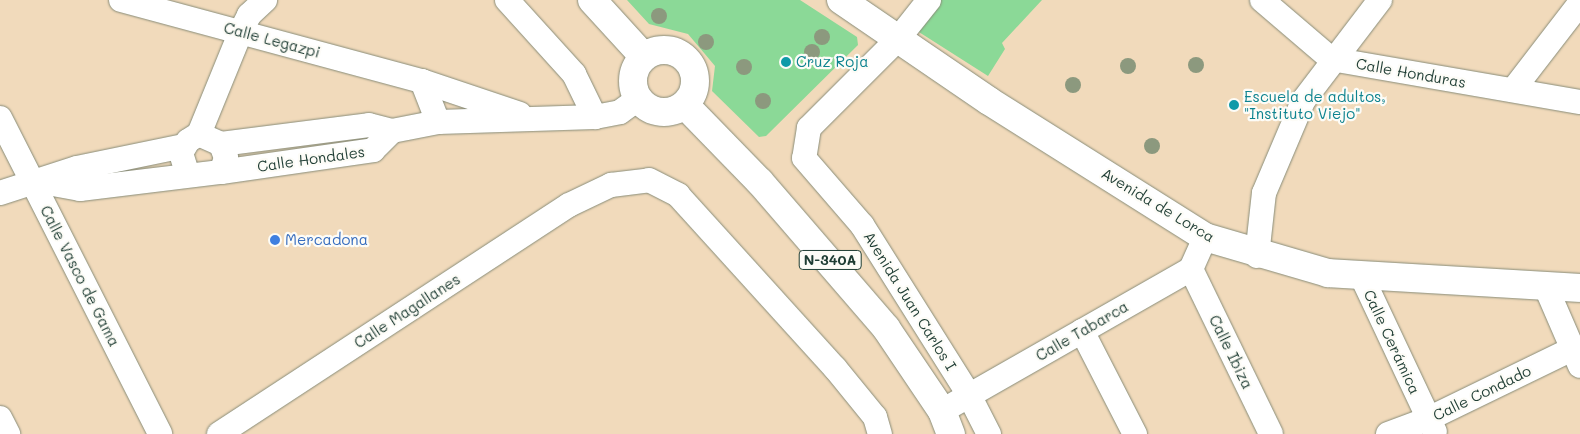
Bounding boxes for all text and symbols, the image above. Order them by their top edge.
street label: Calle Legazpi [222,18,322,62]
place label: Cruz Roja [796,53,868,71]
street label: Calle Honduras [1355,54,1467,92]
marker: Cruz Roja [780,56,792,68]
place label: Escuela de adultos, "Instituto Viejo" [1244,87,1386,122]
marker: Escuela de adultos, "Instituto Viejo" [1228,99,1240,111]
street label: Calle Hondales [256,143,366,175]
street label: Avenida de Lorca [1098,164,1218,246]
street label: Calle Vasco de Gama [37,202,123,350]
street label: Avenida Juan Carlos I [860,228,960,374]
place label: Mercadona [285,231,368,249]
marker: Mercadona [269,234,281,246]
road number: N-340A [798,248,862,272]
street label: Calle Magallanes [351,270,463,352]
street label: Calle Cerámica [1360,287,1424,397]
street label: Calle Tabarca [1032,297,1132,365]
street label: Calle Ibiza [1205,312,1257,392]
street label: Calle Condado [1430,361,1534,425]

